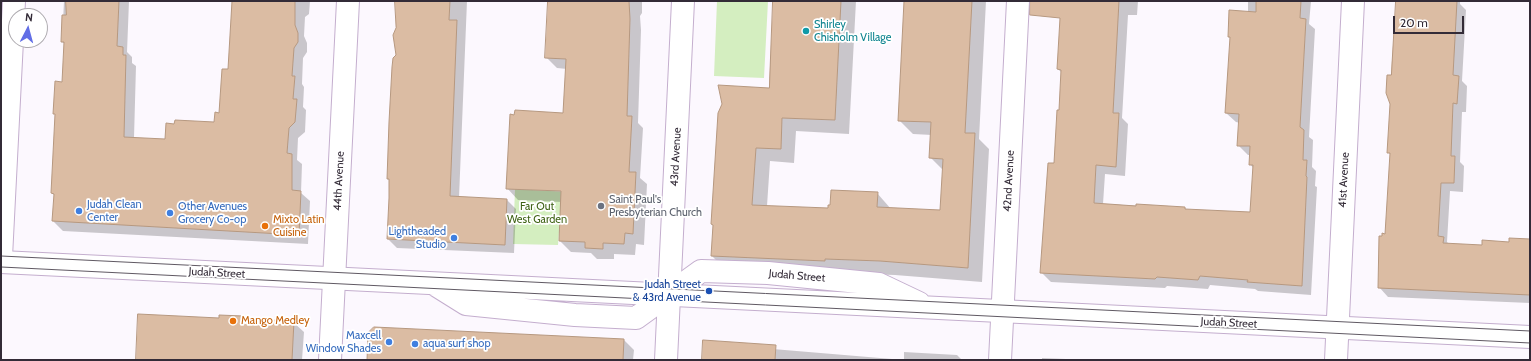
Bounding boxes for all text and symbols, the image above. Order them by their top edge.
north arrow [8,8,48,48]
scale bar [1395,8,1466,34]
text: N [25,10,34,24]
text: 20 m [1400,15,1428,30]
place label: Shirley Chisholm Village [814,18,891,44]
marker: Shirley Chisholm Village [801,26,811,36]
street label: 43rd Avenue [668,127,684,187]
street label: 42nd Avenue [1001,150,1017,212]
street label: 44th Avenue [331,151,347,211]
street label: 41st Avenue [1336,152,1352,208]
place label: Saint Paul's Presbyterian Church [609,193,702,219]
place label: Judah Clean Center [87,198,142,224]
place label: Other Avenues Grocery Co-op [178,200,247,226]
park label: Far Out West Garden [507,200,567,226]
marker: Saint Paul's Presbyterian Church [596,201,606,211]
marker: Judah Clean Center [74,206,84,216]
marker: Other Avenues Grocery Co-op [165,208,175,218]
place label: Mixto Latin Cuisine [273,213,324,239]
marker: Mixto Latin Cuisine [260,221,270,231]
place label: Lightheaded Studio [388,225,446,251]
marker: Lightheaded Studio [449,233,459,243]
street label: Judah Street [188,265,246,281]
street label: Judah Street [768,267,826,285]
place label: Judah Street & 43rd Avenue [633,278,701,304]
marker: Judah Street & 43rd Avenue [704,286,714,296]
place label: Mango Medley [241,314,310,328]
street label: Judah Street [1200,315,1258,331]
marker: Mango Medley [228,316,238,326]
place label: Maxcell Window Shades [306,329,381,355]
marker: Maxcell Window Shades [384,337,394,347]
place label: aqua surf shop [423,337,491,351]
marker: aqua surf shop [410,339,420,349]

